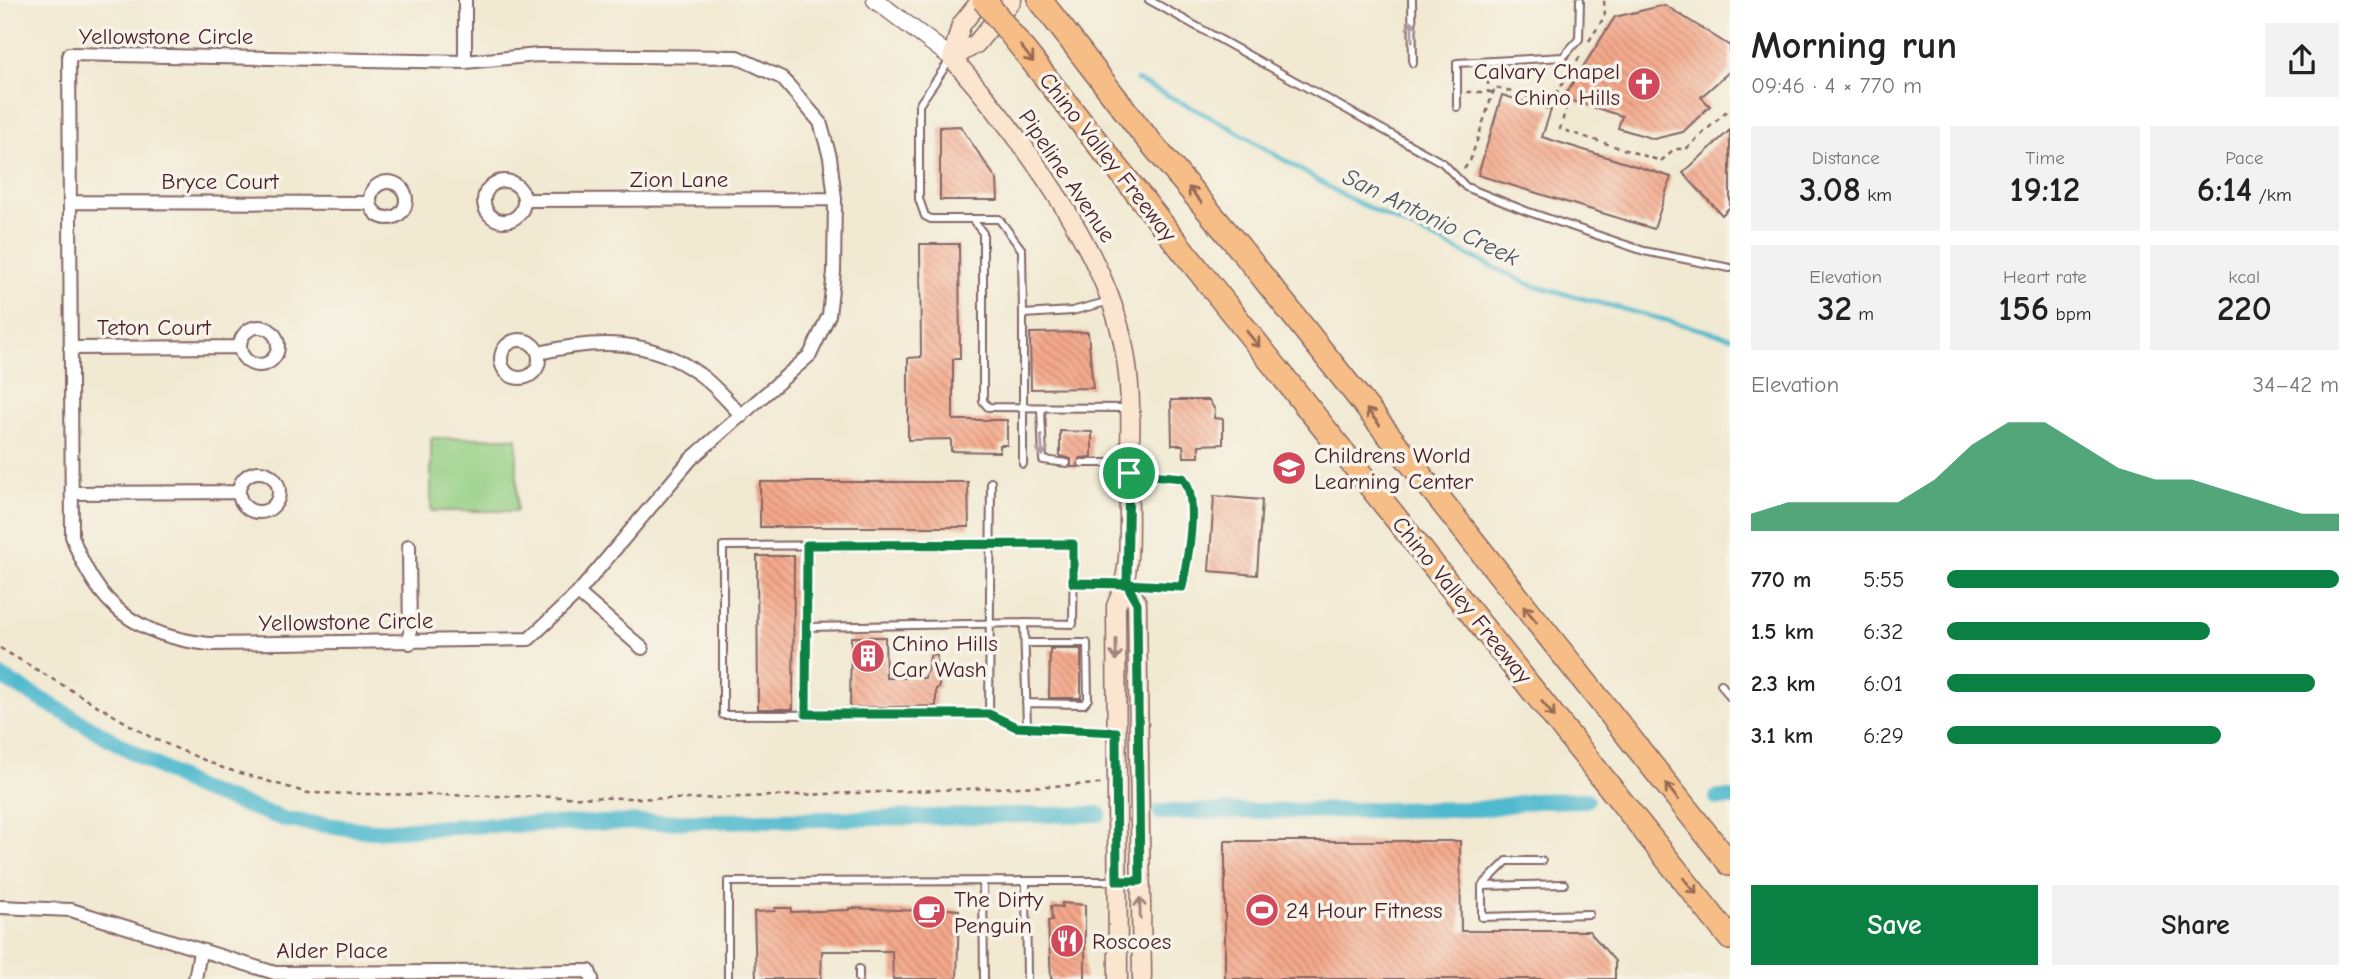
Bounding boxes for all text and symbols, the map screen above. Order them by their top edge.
one-way arrow [1405,20,1419,43]
street label: Yellowstone Circle [79,23,253,50]
button: share [2265,23,2339,97]
text: Morning run [1751,24,1957,68]
one-way arrow [1019,44,1034,62]
place label: Calvary Chapel Chino Hills [1474,58,1620,111]
church icon: Calvary Chapel Chino Hills [1625,65,1663,103]
street label: Chino Valley Freeway [1034,67,1183,248]
text: 09:46 · 4 × 770 m [1751,72,1922,99]
street label: Pipeline Avenue [1013,105,1121,247]
text: Distance [1812,147,1880,169]
text: Time [2025,147,2065,169]
text: Pace [2225,147,2263,169]
water label: San Antonio Creek [1338,162,1524,272]
street label: Zion Lane [630,166,728,193]
street label: Bryce Court [161,168,280,195]
text: 3.08 [1799,169,1861,210]
text: 19:12 [2010,169,2080,210]
text: 6:14 [2197,169,2252,210]
text: km [1861,184,1892,206]
text: /km [2252,184,2292,206]
one-way arrow [1187,187,1203,205]
text: Elevation [1809,266,1882,288]
text: Heart rate [2003,266,2087,288]
text: kcal [2228,266,2260,288]
text: 32 [1817,288,1852,329]
text: 156 [1999,288,2049,329]
text: 220 [2217,288,2272,329]
text: m [1852,303,1874,325]
text: bpm [2049,303,2091,325]
street label: Teton Court [97,314,212,341]
one-way arrow [1246,330,1261,348]
text: Elevation [1751,371,1839,398]
text: 34–42 m [2253,371,2339,398]
one-way arrow [1366,408,1381,426]
one-way arrow [1036,434,1049,457]
place label: Childrens World Learning Center [1314,442,1474,495]
pin [1099,443,1159,503]
school or university icon: Childrens World Learning Center [1270,449,1308,487]
icon: arrive [1110,454,1148,492]
street label: Chino Valley Freeway [1386,511,1538,690]
text: 770 m [1751,566,1811,593]
text: 5:55 [1863,566,1905,593]
one-way arrow [1523,605,1538,623]
street label: Yellowstone Circle [258,607,434,637]
text: 1.5 km [1751,618,1814,645]
text: 6:32 [1863,618,1903,645]
place label: Chino Hills Car Wash [892,630,998,683]
building icon: Chino Hills Car Wash [849,637,887,675]
one-way arrow [1109,638,1123,661]
text: 2.3 km [1751,670,1816,697]
text: 6:01 [1863,670,1903,697]
one-way arrow [1540,699,1556,717]
text: 3.1 km [1751,722,1813,749]
text: 6:29 [1863,722,1904,749]
one-way arrow [1665,783,1680,801]
one-way arrow [1682,877,1697,895]
button: Save [1751,885,2038,965]
button: Share [2052,885,2339,965]
place label: The Dirty Penguin [954,886,1044,939]
sports icon: 24 Hour Fitness [1243,891,1281,929]
cafe icon: The Dirty Penguin [910,893,948,931]
one-way arrow [1134,897,1147,920]
place label: 24 Hour Fitness [1286,897,1443,924]
restaurant icon: Roscoes [1048,922,1086,960]
place label: Roscoes [1092,928,1171,955]
street label: Alder Place [276,937,388,964]

